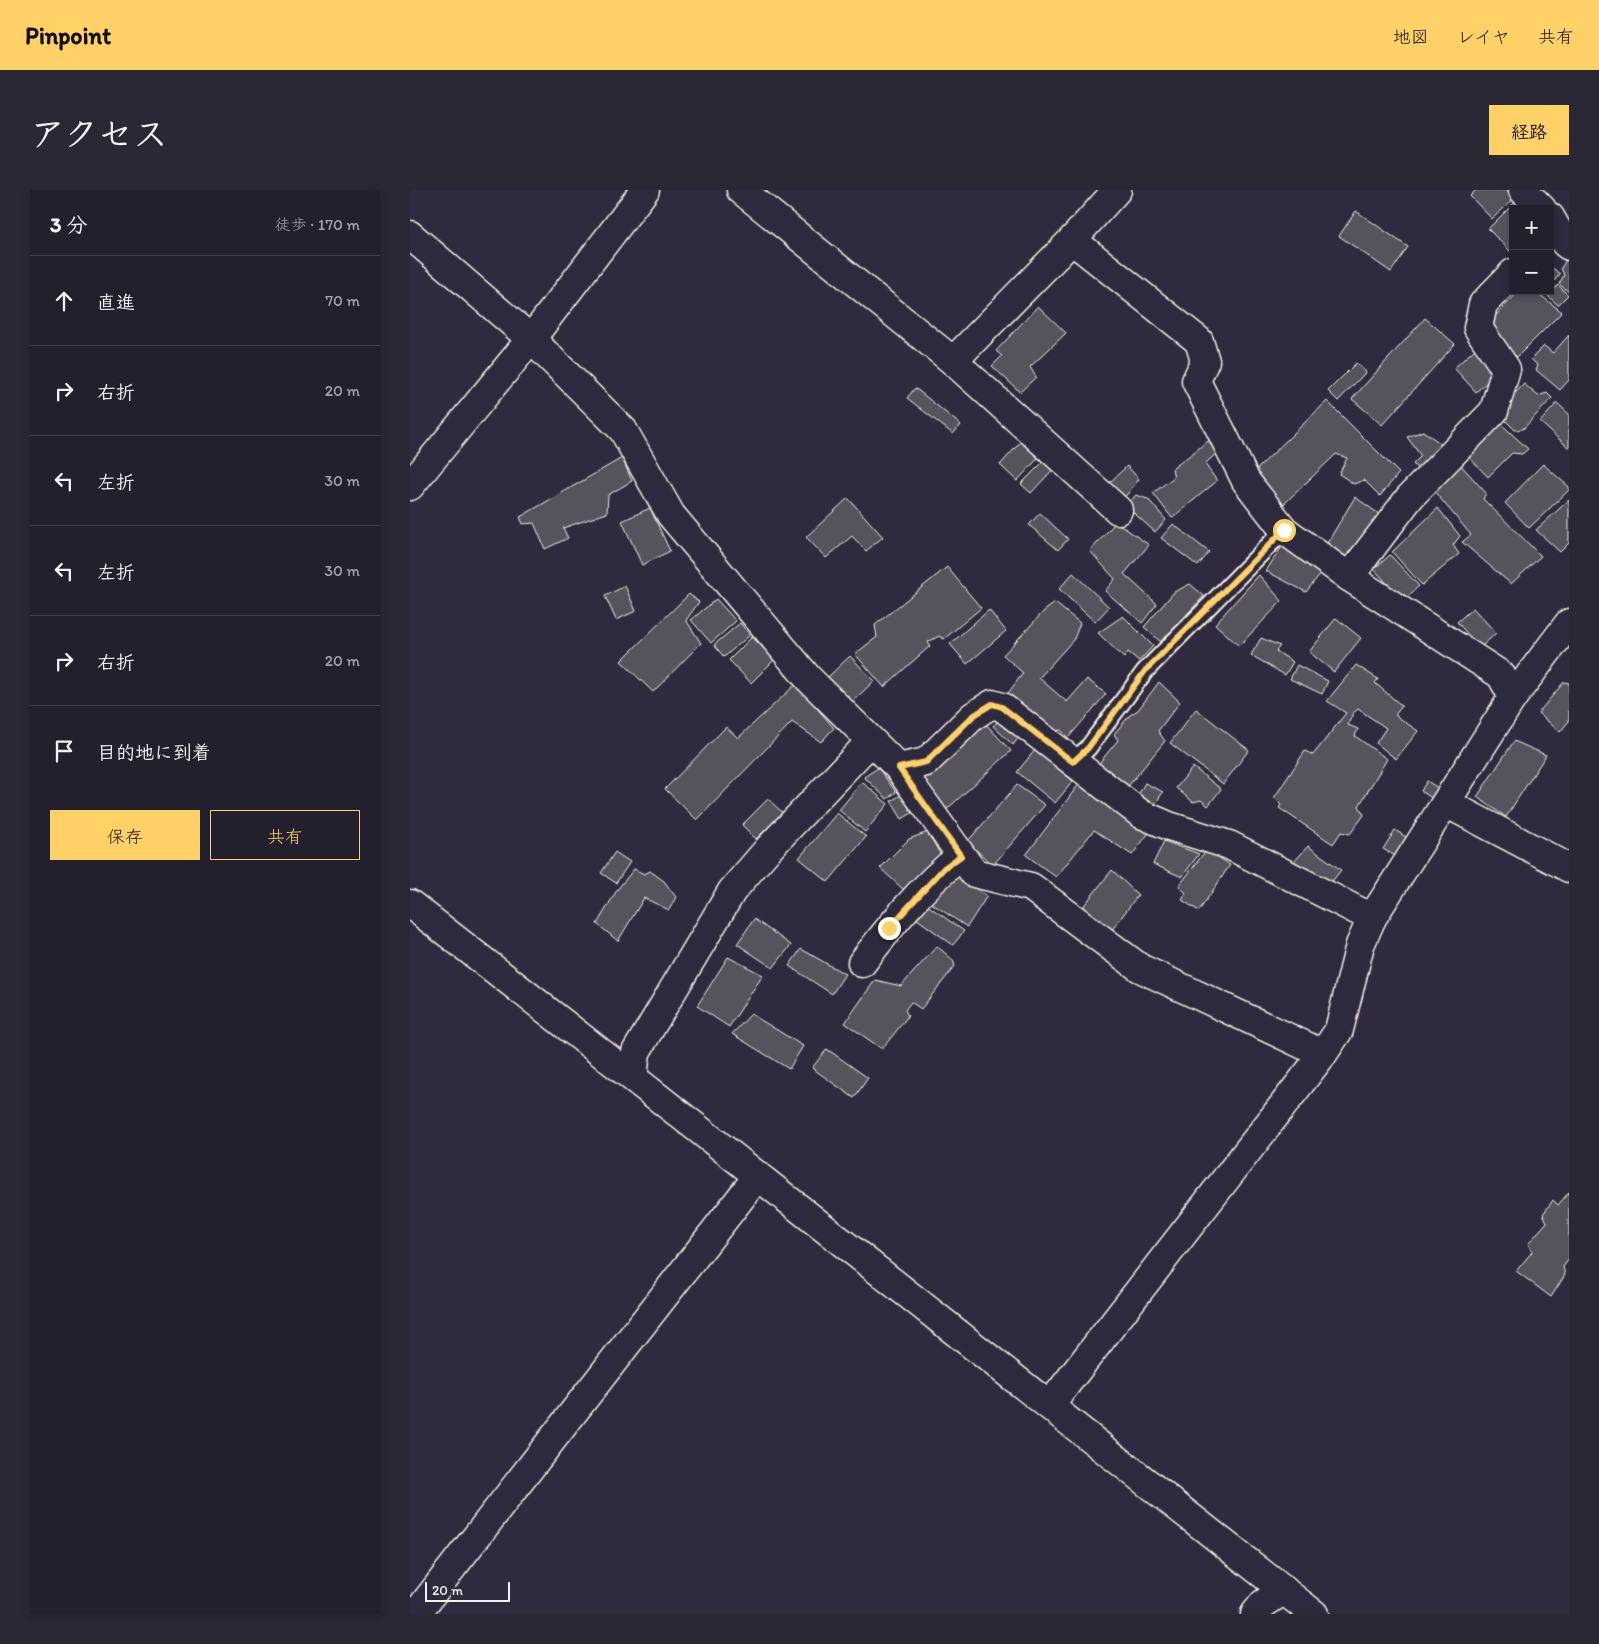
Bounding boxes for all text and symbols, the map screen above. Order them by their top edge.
text: Pinpoint [25,21,111,50]
text: 地図 [1393,26,1429,48]
text: レイヤ [1457,26,1510,48]
text: 共有 [1538,26,1574,48]
button: 経路 [1489,105,1569,155]
text: アクセス [30,113,168,155]
map controls [1509,205,1554,295]
button: + [1509,205,1554,250]
text: 3 分 [50,212,87,237]
text: 徒歩 · 170 m [275,215,360,234]
button: − [1509,250,1554,295]
icon: ahead [50,287,78,315]
text: 直進 [97,291,135,314]
text: 70 m [325,291,360,310]
icon: right [50,377,78,405]
text: 右折 [97,381,135,404]
text: 20 m [325,381,360,400]
icon: left [50,467,78,495]
text: 左折 [97,471,135,494]
text: 30 m [324,471,360,490]
route start [1273,519,1296,542]
icon: left [50,557,78,585]
text: 左折 [97,561,135,584]
text: 30 m [324,561,360,580]
icon: right [50,647,78,675]
text: 右折 [97,651,135,674]
text: 20 m [325,651,360,670]
icon: arrive [50,737,78,765]
text: 目的地に到着 [97,741,211,764]
button: 保存 [50,810,200,860]
button: 共有 [210,810,360,860]
route end [878,917,901,940]
scale bar [425,1579,510,1602]
text: 20 m [432,1582,463,1599]

